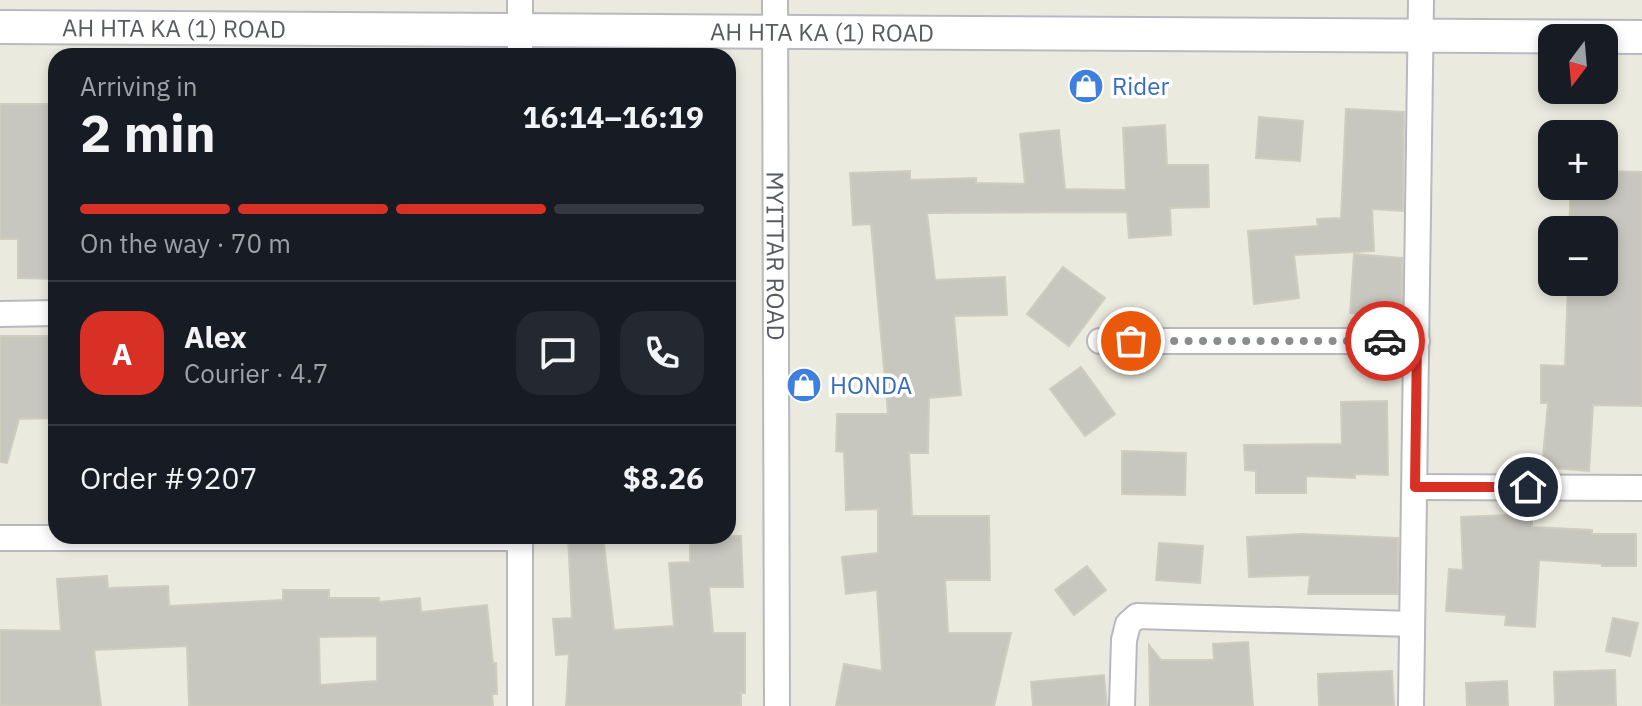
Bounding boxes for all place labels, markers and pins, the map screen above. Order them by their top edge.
shop icon: Rider [1067,67,1105,105]
place label: Rider [1112,70,1169,102]
pin [1097,307,1165,375]
shop icon: HONDA [785,366,823,404]
place label: HONDA [830,369,912,401]
pin [1494,453,1562,521]

